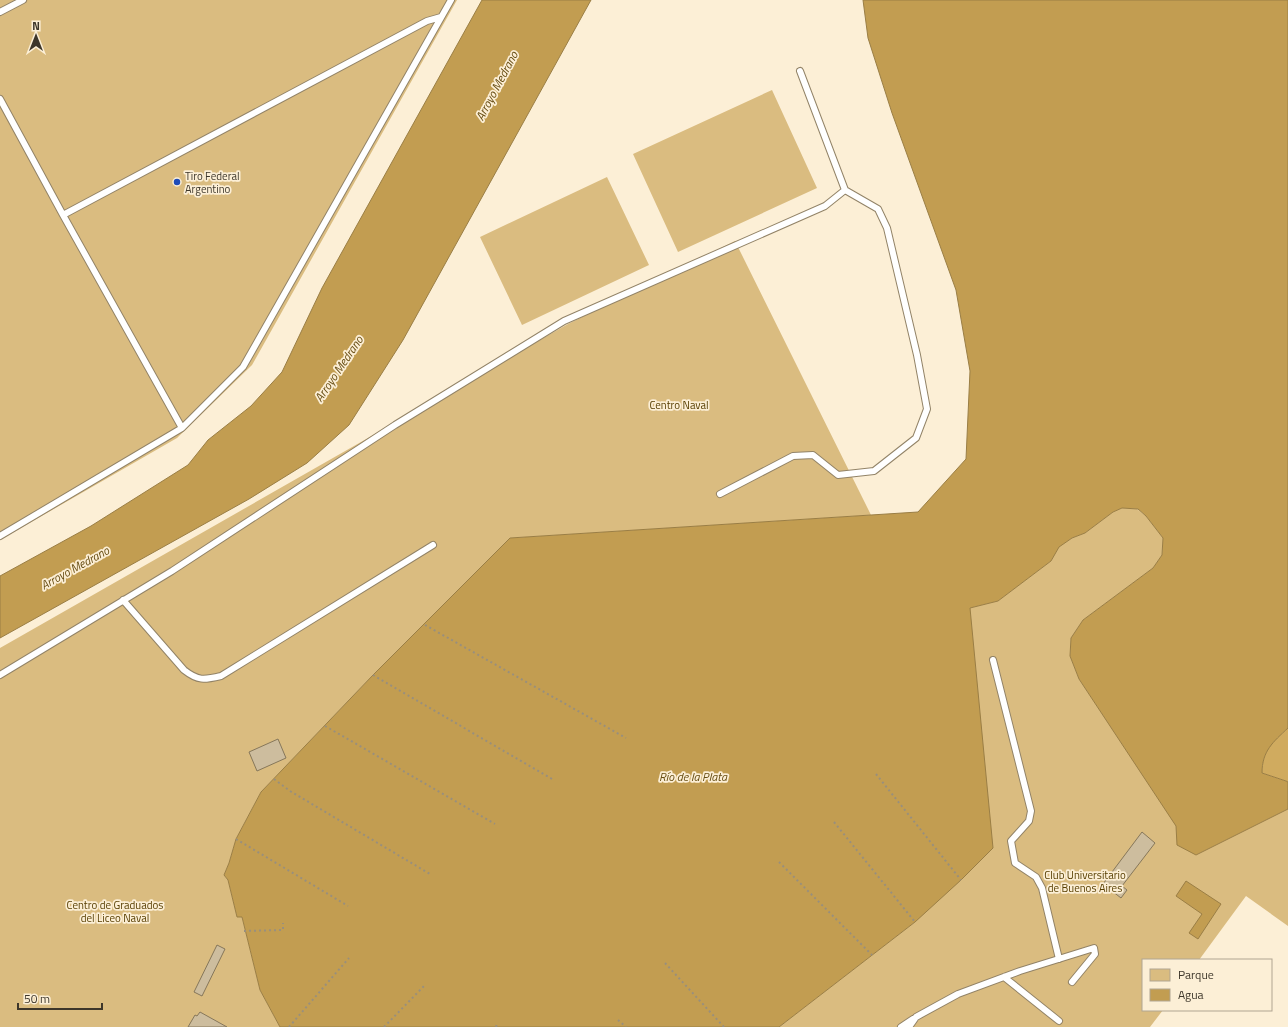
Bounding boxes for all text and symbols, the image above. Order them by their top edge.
north arrow [16,16,56,56]
text: N [32,18,40,34]
water label: Arroyo Medrano [470,47,523,124]
place label: Tiro Federal Argentino [185,168,240,197]
marker: Tiro Federal Argentino [172,177,182,187]
water label: Arroyo Medrano [309,331,368,406]
park label: Centro Naval [649,397,709,413]
water label: Arroyo Medrano [37,540,114,594]
water label: Río de la Plata [659,767,728,786]
park label: Club Universitario de Buenos Aires [1044,867,1126,896]
park label: Centro de Graduados del Liceo Naval [67,897,163,926]
legend [1142,959,1272,1011]
text: Parque [1178,965,1214,984]
scale bar [18,985,102,1011]
text: Agua [1178,985,1204,1004]
text: 50 m [24,989,50,1008]

